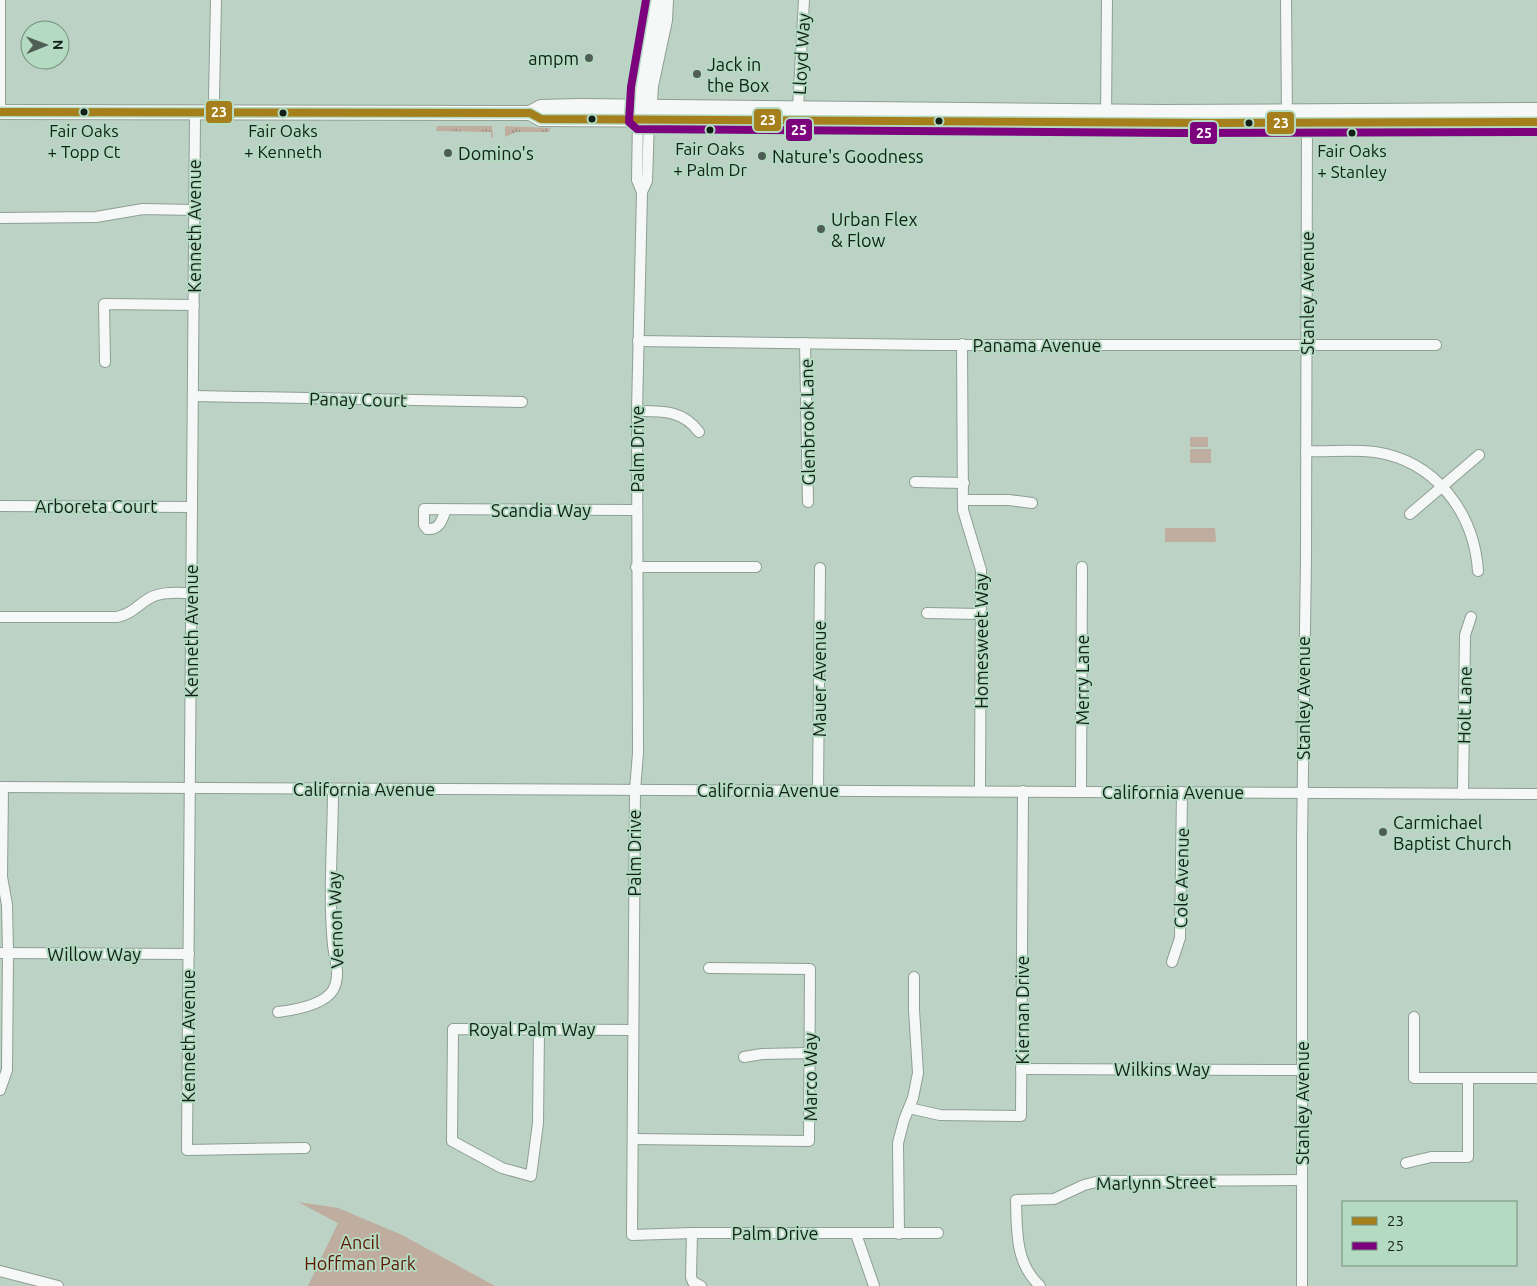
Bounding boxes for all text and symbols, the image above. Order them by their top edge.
street label: Lloyd Way [789,12,813,95]
north arrow [20,20,70,70]
text: N [50,39,66,50]
place label: ampm [528,48,579,68]
marker: ampm [583,52,595,64]
place label: Jack in the Box [707,54,769,95]
marker: Jack in the Box [691,68,703,80]
line badge: 23 [205,100,233,124]
text: 23 [211,104,227,120]
marker: Fair Oaks + Topp Ct [79,107,89,117]
marker: Fair Oaks + Kenneth [278,108,288,118]
line badge: 23 [753,108,782,132]
line badge: 23 [1266,111,1295,135]
text: 23 [760,112,776,128]
unlabelled marker [587,114,597,124]
text: 23 [1273,115,1289,131]
unlabelled marker [934,116,944,126]
line badge: 25 [785,118,813,142]
unlabelled marker [1244,118,1254,128]
place label: Fair Oaks + Topp Ct [48,121,121,161]
place label: Fair Oaks + Kenneth [244,121,322,161]
line badge: 25 [1189,121,1218,145]
text: 25 [791,122,807,138]
marker: Fair Oaks + Palm Dr [705,125,715,135]
text: 25 [1196,125,1212,141]
marker: Fair Oaks + Stanley [1347,128,1357,138]
place label: Fair Oaks + Palm Dr [673,139,747,179]
place label: Fair Oaks + Stanley [1317,141,1387,181]
place label: Domino's [458,143,534,163]
place label: Nature's Goodness [772,146,924,166]
marker: Domino's [442,147,454,159]
marker: Nature's Goodness [756,150,768,162]
street label: Kenneth Avenue [184,159,204,293]
place label: Urban Flex & Flow [831,209,918,250]
marker: Urban Flex & Flow [815,223,827,235]
street label: Stanley Avenue [1297,231,1317,355]
street label: Panama Avenue [973,335,1101,355]
street label: Glenbrook Lane [796,358,818,486]
street label: Panay Court [309,388,407,410]
street label: Palm Drive [627,406,647,492]
street label: Arboreta Court [35,496,157,516]
street label: Scandia Way [491,500,591,520]
street label: Kenneth Avenue [181,564,201,698]
street label: Homesweet Way [971,573,991,709]
street label: Mauer Avenue [809,621,829,737]
street label: Merry Lane [1072,634,1092,726]
street label: Stanley Avenue [1293,636,1313,760]
street label: Holt Lane [1453,666,1475,744]
street label: California Avenue [293,779,435,799]
street label: California Avenue [697,780,839,800]
street label: California Avenue [1102,782,1244,802]
street label: Palm Drive [624,810,644,896]
place label: Carmichael Baptist Church [1393,812,1512,853]
marker: Carmichael Baptist Church [1377,826,1389,838]
street label: Cole Avenue [1170,827,1192,929]
street label: Vernon Way [323,871,347,969]
street label: Willow Way [47,944,141,964]
street label: Kiernan Drive [1012,956,1032,1064]
street label: Kenneth Avenue [178,969,198,1103]
street label: Royal Palm Way [469,1019,596,1039]
street label: Marco Way [800,1032,820,1121]
street label: Stanley Avenue [1292,1041,1312,1165]
street label: Wilkins Way [1114,1059,1210,1079]
street label: Marlynn Street [1096,1171,1216,1193]
legend [1342,1201,1517,1266]
text: 23 [1387,1212,1404,1229]
street label: Palm Drive [732,1223,818,1243]
park label: Ancil Hoffman Park [304,1232,416,1273]
text: 25 [1387,1237,1404,1254]

